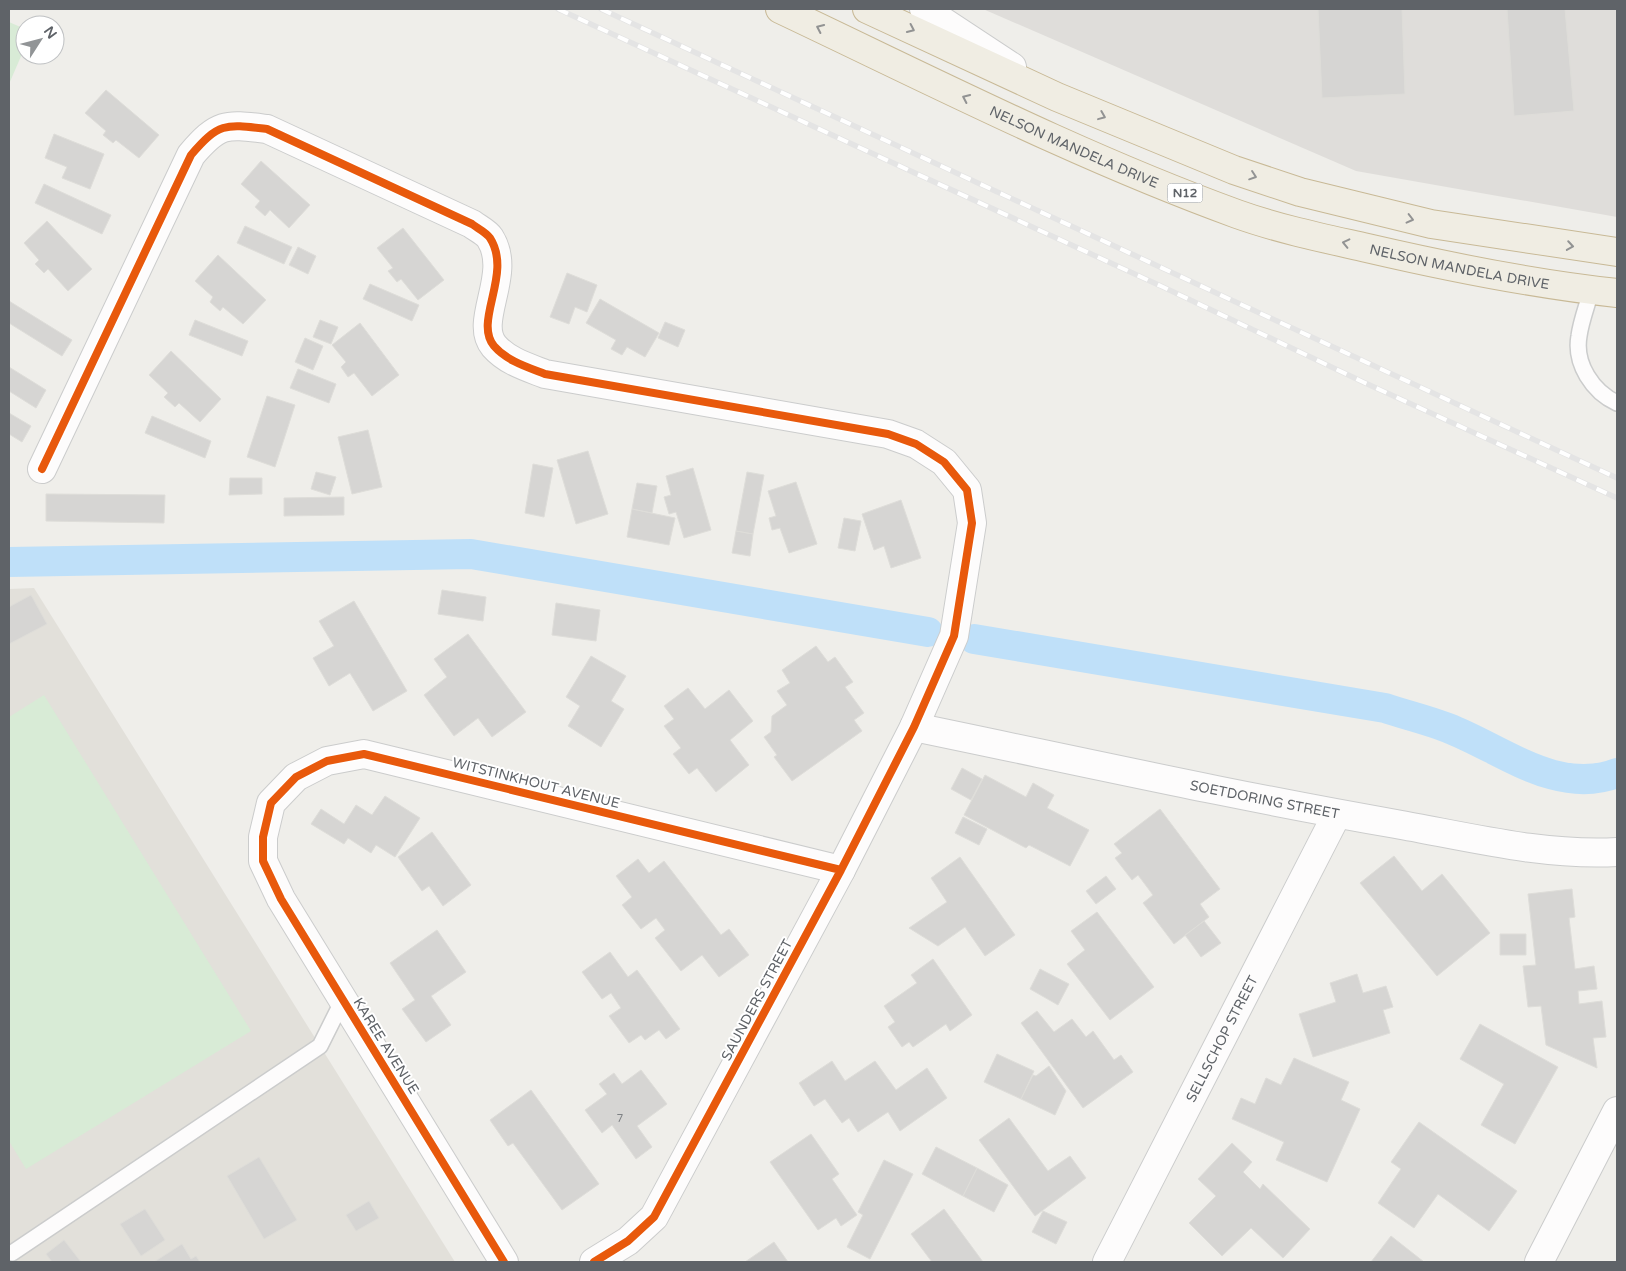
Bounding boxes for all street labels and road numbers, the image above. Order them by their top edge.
street label: NELSON MANDELA DRIVE [987,102,1161,191]
road number: N12 [1168,184,1202,202]
street label: NELSON MANDELA DRIVE [1368,240,1551,293]
street label: WITSTINKHOUT AVENUE [451,754,622,812]
street label: SOETDORING STREET [1188,776,1341,822]
street label: SAUNDERS STREET [718,936,796,1064]
street label: SELLSCHOP STREET [1182,972,1261,1105]
street label: KAREE AVENUE [350,995,422,1097]

